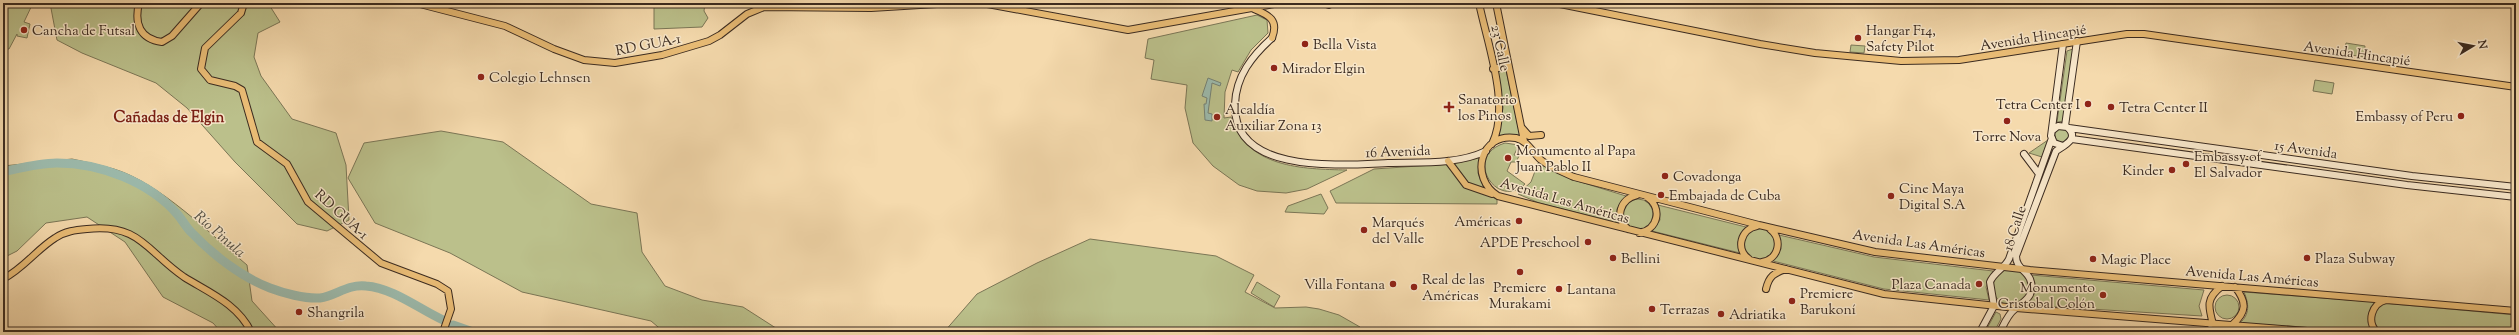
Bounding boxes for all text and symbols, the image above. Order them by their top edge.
street label: Avenida Hincapié [1979,21,2088,57]
place label: Cancha de Futsal [32,22,135,42]
place label: Hangar F14, Safety Pilot [1866,22,1936,58]
street label: 23 Calle [1484,23,1514,73]
marker: Cancha de Futsal [19,25,29,35]
north arrow [2453,26,2493,66]
street label: RD GUA-1 [614,30,683,62]
marker: Hangar F14, Safety Pilot [1853,33,1863,43]
place label: Bella Vista [1313,36,1377,56]
street label: Avenida Hincapié [2302,38,2411,72]
text: N [2473,38,2491,50]
marker: Bella Vista [1300,39,1310,49]
place label: Mirador Elgin [1282,60,1365,80]
marker: Mirador Elgin [1269,63,1279,73]
place label: Colegio Lehnsen [489,69,591,89]
marker: Colegio Lehnsen [476,72,486,82]
place label: Sanatorio los Pinos [1458,91,1517,127]
place label: Tetra Center I [1996,96,2080,116]
marker: Tetra Center I [2083,99,2093,109]
place label: Tetra Center II [2119,99,2208,119]
place label: Alcaldía Auxiliar Zona 13 [1225,101,1322,137]
marker: Sanatorio los Pinos [1443,101,1455,113]
marker: Tetra Center II [2106,102,2116,112]
district label: Cañadas de Elgin [114,108,225,129]
place label: Embassy of Peru [2355,108,2453,128]
marker: Embassy of Peru [2456,111,2466,121]
marker: Alcaldía Auxiliar Zona 13 [1212,112,1222,122]
marker: Torre Nova [2002,116,2012,126]
place label: Torre Nova [1973,128,2042,148]
street label: 15 Avenida [2273,137,2339,165]
street label: 16 Avenida [1365,142,1432,164]
place label: Monumento al Papa Juan Pablo II [1515,142,1636,178]
place label: Embassy of El Salvador [2194,148,2263,184]
marker: Monumento al Papa Juan Pablo II [1503,153,1513,163]
marker: Embassy of El Salvador [2181,159,2191,169]
place label: Kinder [2122,162,2165,182]
marker: Kinder [2167,165,2177,175]
place label: Covadonga [1673,168,1742,188]
marker: Covadonga [1660,171,1670,181]
street label: Avenida Las Américas [1497,174,1631,230]
place label: Cine Maya Digital S.A [1899,180,1966,216]
street label: RD GUA-1 [309,186,372,245]
place label: Embajada de Cuba [1669,187,1781,207]
marker: Embajada de Cuba [1656,190,1666,200]
marker: Cine Maya Digital S.A [1886,191,1896,201]
street label: 18 Calle [1999,203,2033,254]
water label: Río Pinula [189,207,250,264]
place label: Américas [1454,213,1511,233]
place label: Marqués del Valle [1372,214,1424,250]
marker: Américas [1514,216,1524,226]
marker: Marqués del Valle [1359,225,1369,235]
street label: Avenida Las Américas [1851,226,1986,264]
place label: APDE Preschool [1480,234,1580,254]
marker: APDE Preschool [1583,237,1593,247]
place label: Bellini [1621,250,1660,270]
place label: Plaza Subway [2315,250,2395,270]
place label: Magic Place [2101,251,2171,271]
marker: Bellini [1608,253,1618,263]
marker: Plaza Subway [2302,253,2312,263]
marker: Magic Place [2088,254,2098,264]
street label: Avenida Las Américas [2184,262,2319,294]
marker: Premiere Murakami [1515,267,1525,277]
place label: Real de las Américas [1422,271,1485,307]
place label: Villa Fontana [1304,276,1386,296]
place label: Plaza Canada [1892,276,1972,296]
marker: Villa Fontana [1388,279,1398,289]
place label: Premiere Murakami [1489,279,1551,315]
marker: Plaza Canada [1974,279,1984,289]
place label: Monumento Cristobal Colón [1998,279,2095,315]
place label: Lantana [1567,281,1617,301]
marker: Real de las Américas [1409,282,1419,292]
marker: Lantana [1554,284,1564,294]
place label: Premiere Barukoní [1800,285,1856,321]
marker: Monumento Cristobal Colón [2098,290,2108,300]
marker: Premiere Barukoní [1787,296,1797,306]
place label: Terrazas [1660,301,1709,321]
place label: Shangrila [307,304,365,324]
marker: Terrazas [1647,304,1657,314]
place label: Adriatika [1729,306,1786,326]
marker: Shangrila [294,307,304,317]
marker: Adriatika [1716,309,1726,319]

